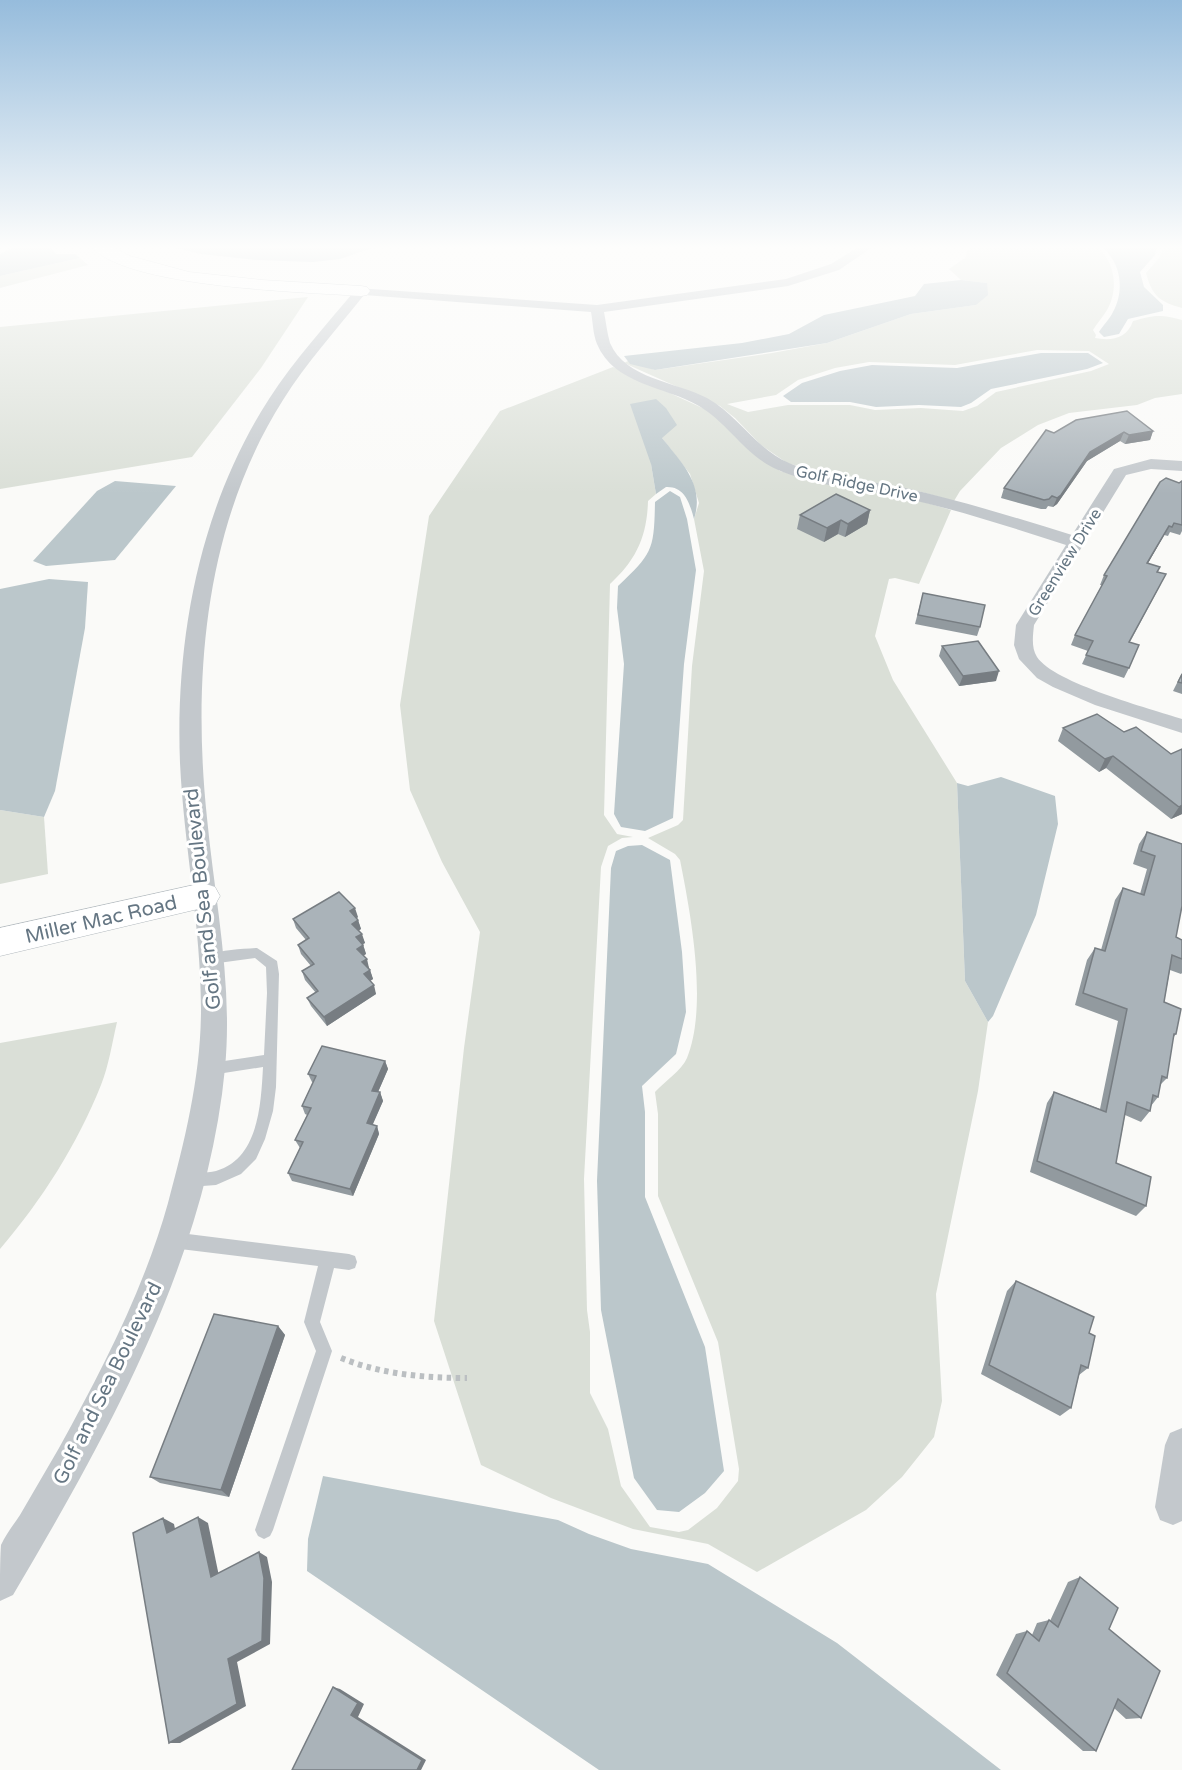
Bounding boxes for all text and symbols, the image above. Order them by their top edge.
street label: Golf Ridge Drive [794,461,920,507]
street label: Greenview Drive [1024,505,1106,620]
street label: Golf and Sea Boulevard [179,787,227,1011]
street label: Miller Mac Road [23,891,179,949]
street label: Golf and Sea Boulevard [48,1278,167,1489]

